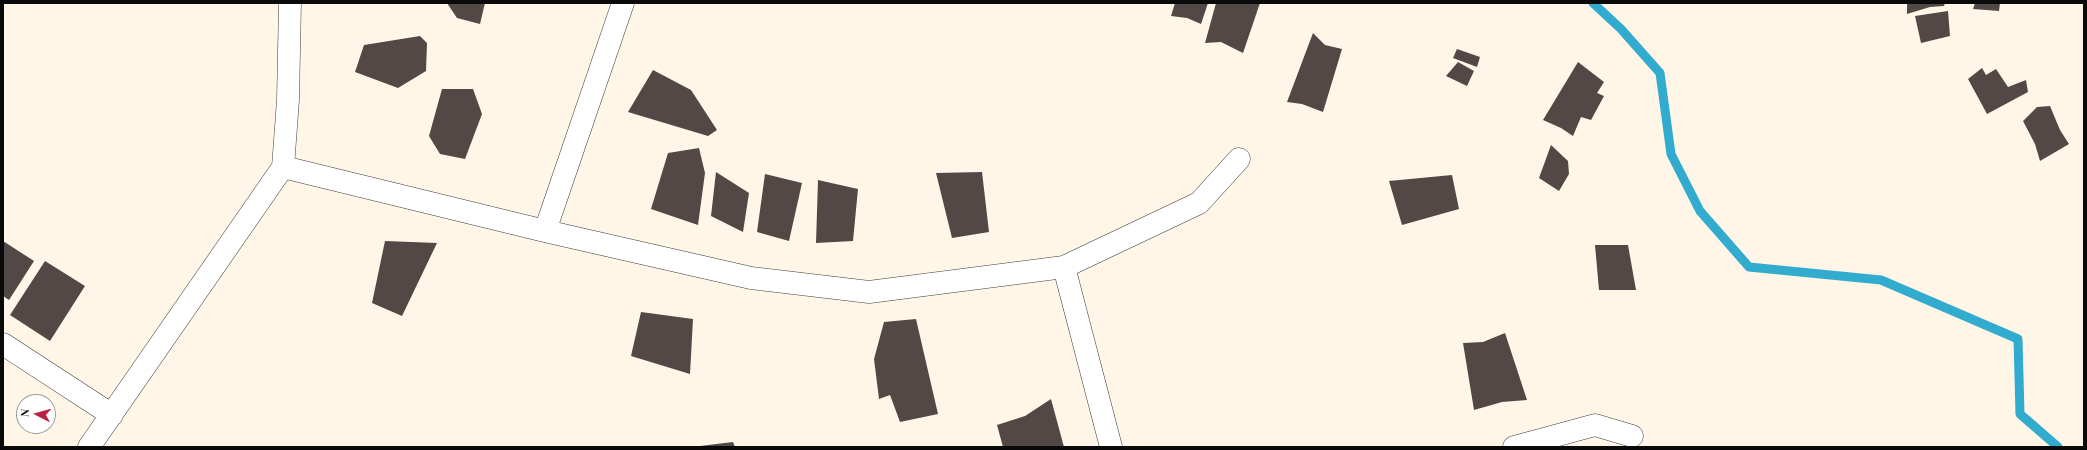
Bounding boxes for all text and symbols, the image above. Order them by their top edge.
north arrow [16,394,56,434]
text: N [17,408,32,418]

